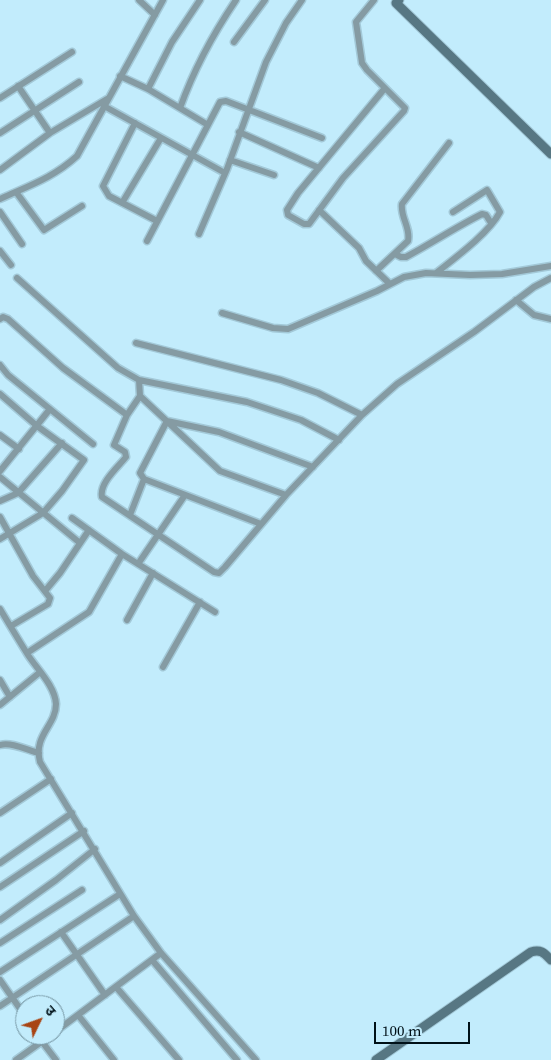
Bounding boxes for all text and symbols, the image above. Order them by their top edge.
north arrow [15,995,65,1045]
text: उ [40,1001,61,1020]
scale bar [376,1012,472,1044]
text: 100 m [382,1020,422,1041]

